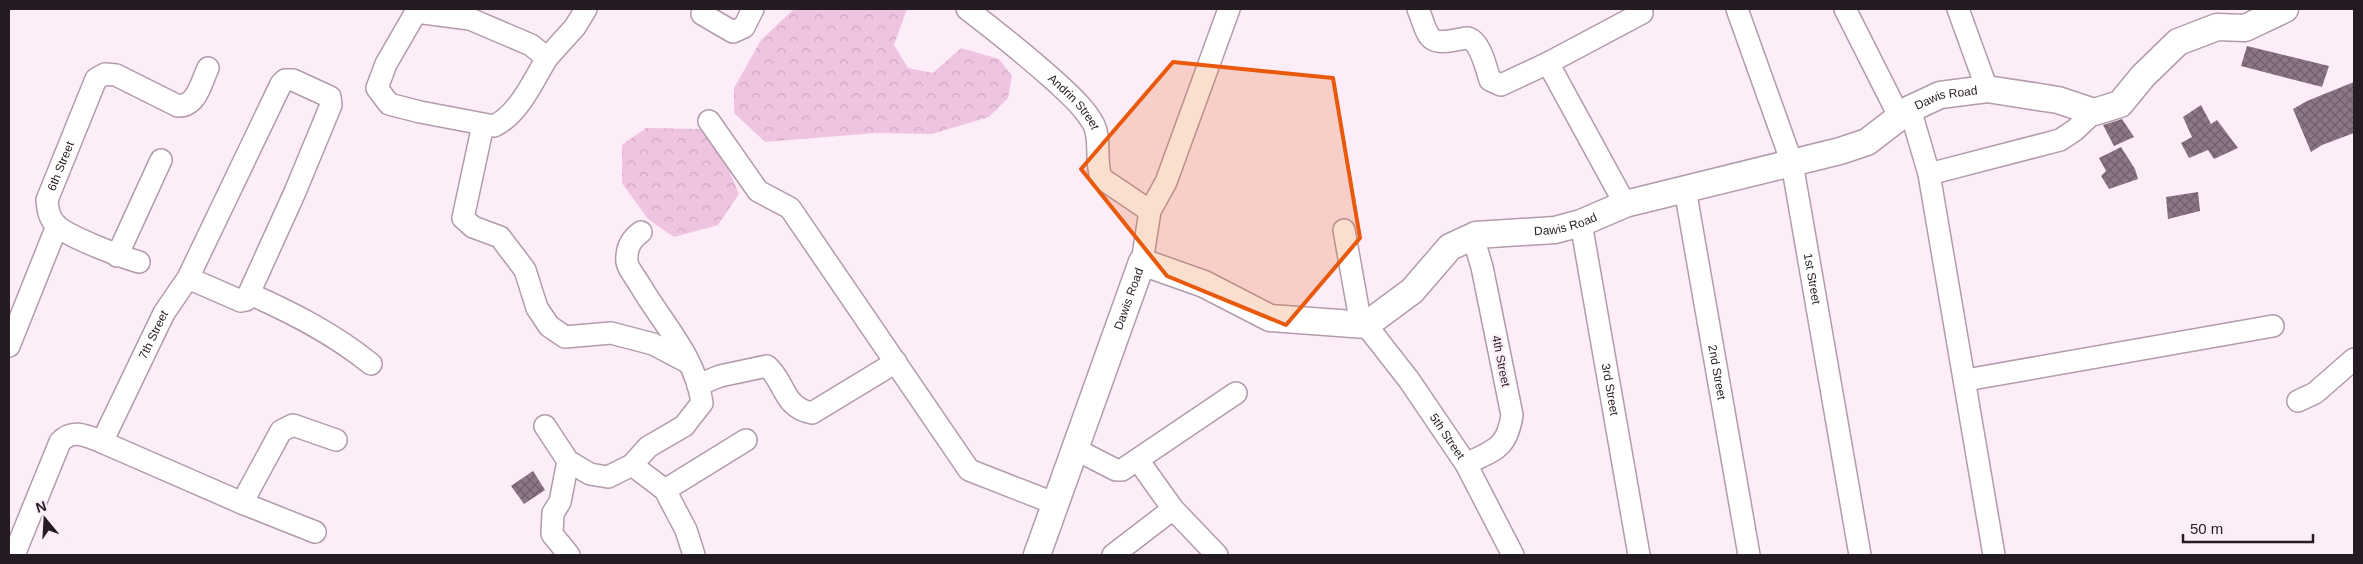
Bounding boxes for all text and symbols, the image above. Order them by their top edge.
street label: Andrin Street [1045,71,1102,132]
street label: Dawis Road [1912,83,1978,113]
street label: 6th Street [44,139,77,193]
street label: Dawis Road [1534,210,1599,238]
street label: 1st Street [1801,252,1823,306]
street label: Dawis Road [1111,266,1146,332]
street label: 7th Street [136,307,171,361]
street label: 4th Street [1489,334,1513,389]
street label: 2nd Street [1705,344,1729,401]
street label: 3rd Street [1599,362,1622,417]
street label: 5th Street [1427,411,1468,462]
north arrow [20,494,70,544]
text: N [34,497,48,516]
scale bar [2183,512,2313,544]
text: 50 m [2190,520,2223,537]

